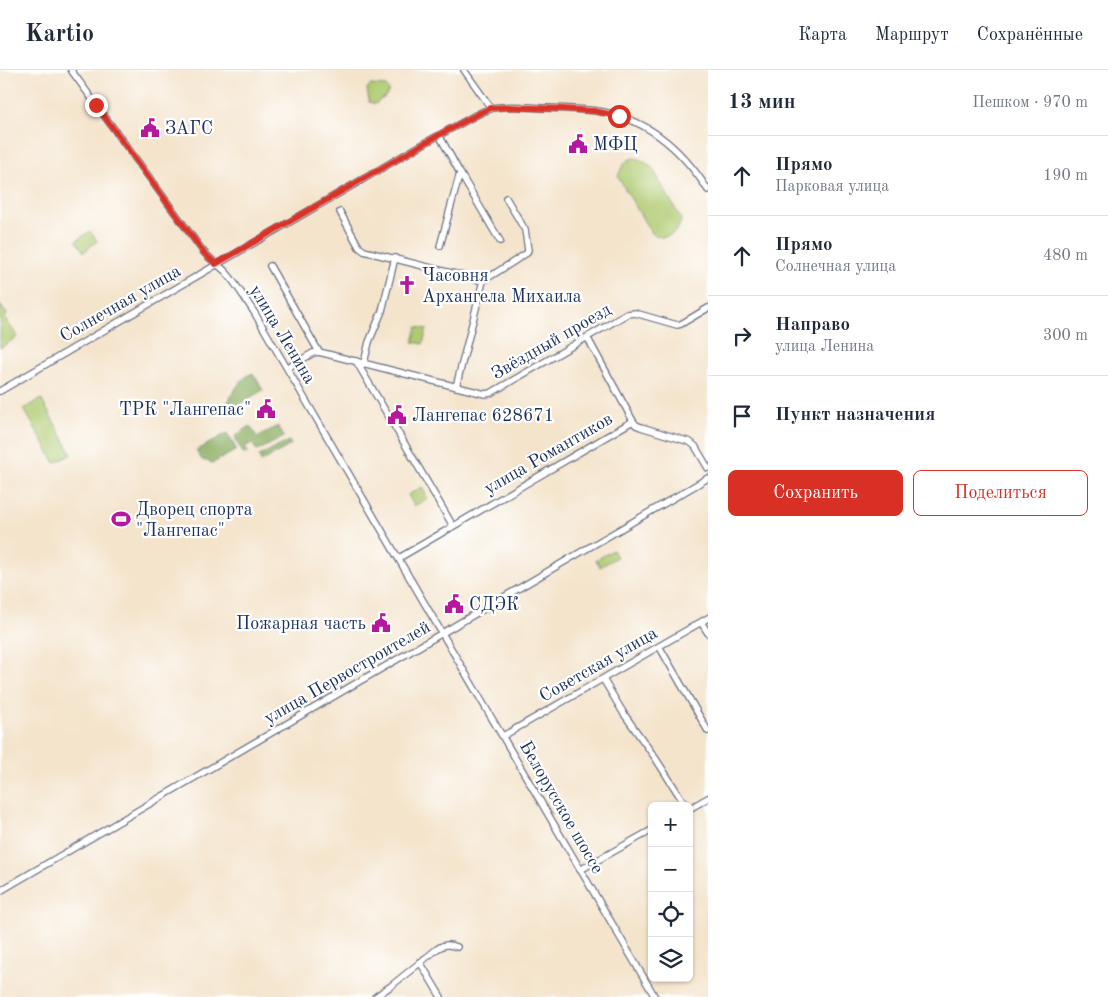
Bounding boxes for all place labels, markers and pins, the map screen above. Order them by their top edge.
public building icon: ЗАГС [139,117,161,139]
place label: ЗАГС [165,120,213,138]
public building icon: МФЦ [567,133,589,155]
place label: МФЦ [593,136,638,154]
place label: Часовня Архангела Михаила [422,267,582,306]
church icon: Часовня Архангела Михаила [396,274,418,296]
public building icon: ТРК "Лангепас" [255,398,277,420]
place label: ТРК "Лангепас" [119,401,251,419]
public building icon: Лангепас 628671 [386,404,408,426]
place label: Лангепас 628671 [412,407,554,425]
place label: Дворец спорта "Лангепас" [136,501,253,540]
sports icon: Дворец спорта "Лангепас" [110,508,132,530]
public building icon: СДЭК [443,593,465,615]
place label: СДЭК [469,596,519,614]
public building icon: Пожарная часть [370,612,392,634]
place label: Пожарная часть [236,615,366,633]

